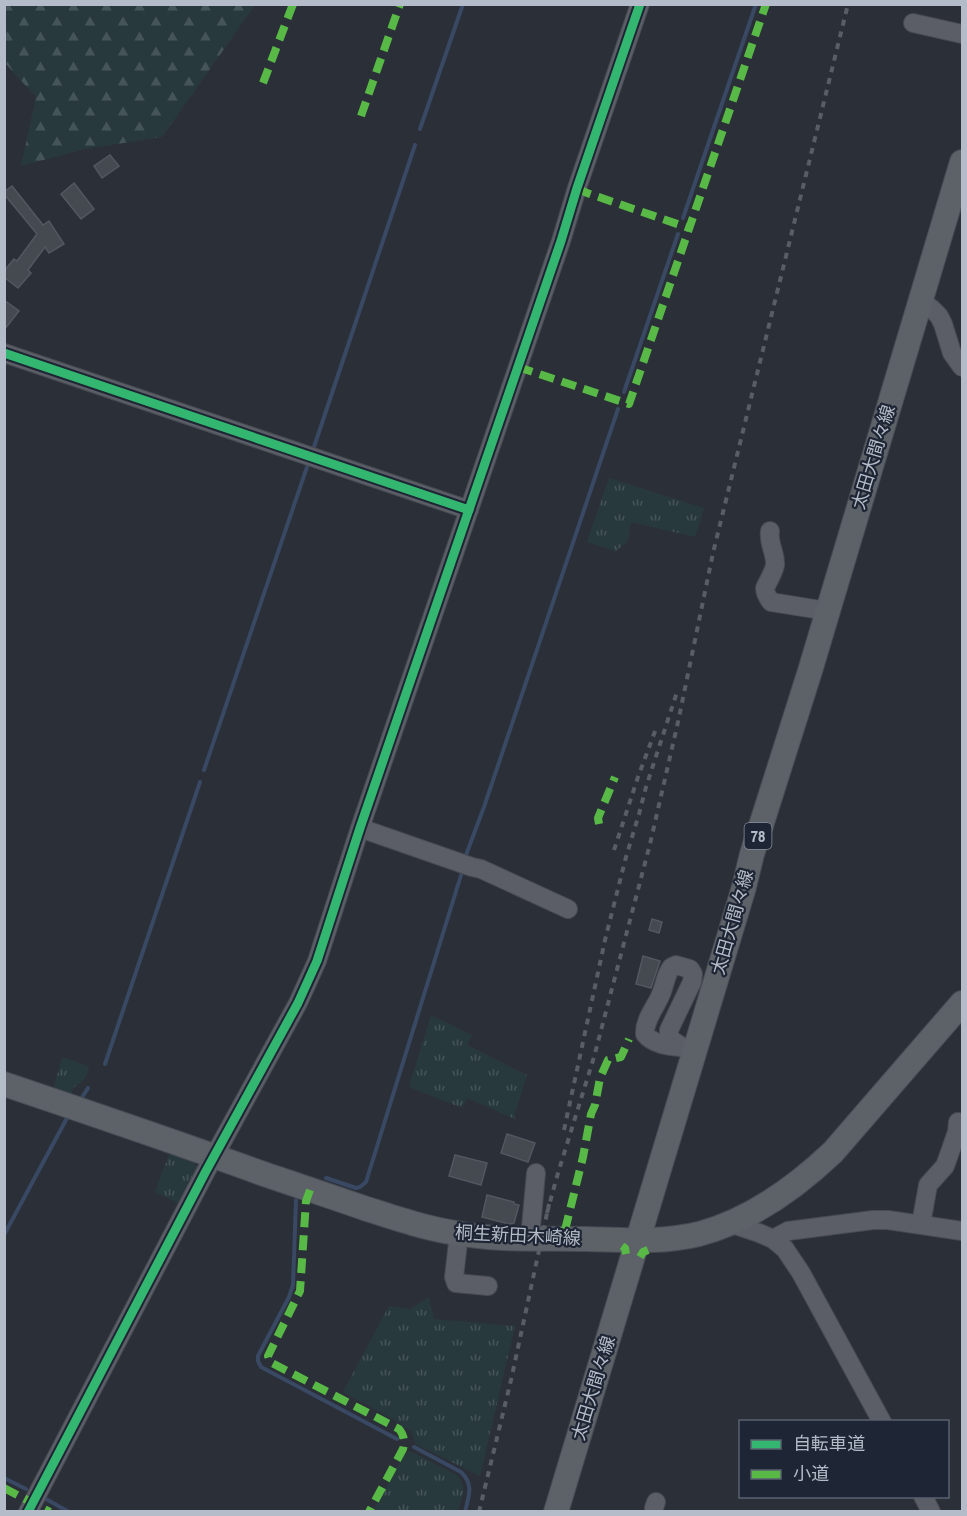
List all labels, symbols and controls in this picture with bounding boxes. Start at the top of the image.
street label: 太田大間々線 [845,402,901,512]
road number: 78 [744,823,771,849]
street label: 太田大間々線 [705,867,759,977]
street label: 桐生新田木崎線 [454,1219,582,1251]
street label: 太田大間々線 [565,1333,621,1443]
legend [739,1420,949,1498]
text: 自転車道 [793,1431,865,1456]
text: 小道 [793,1461,829,1486]

